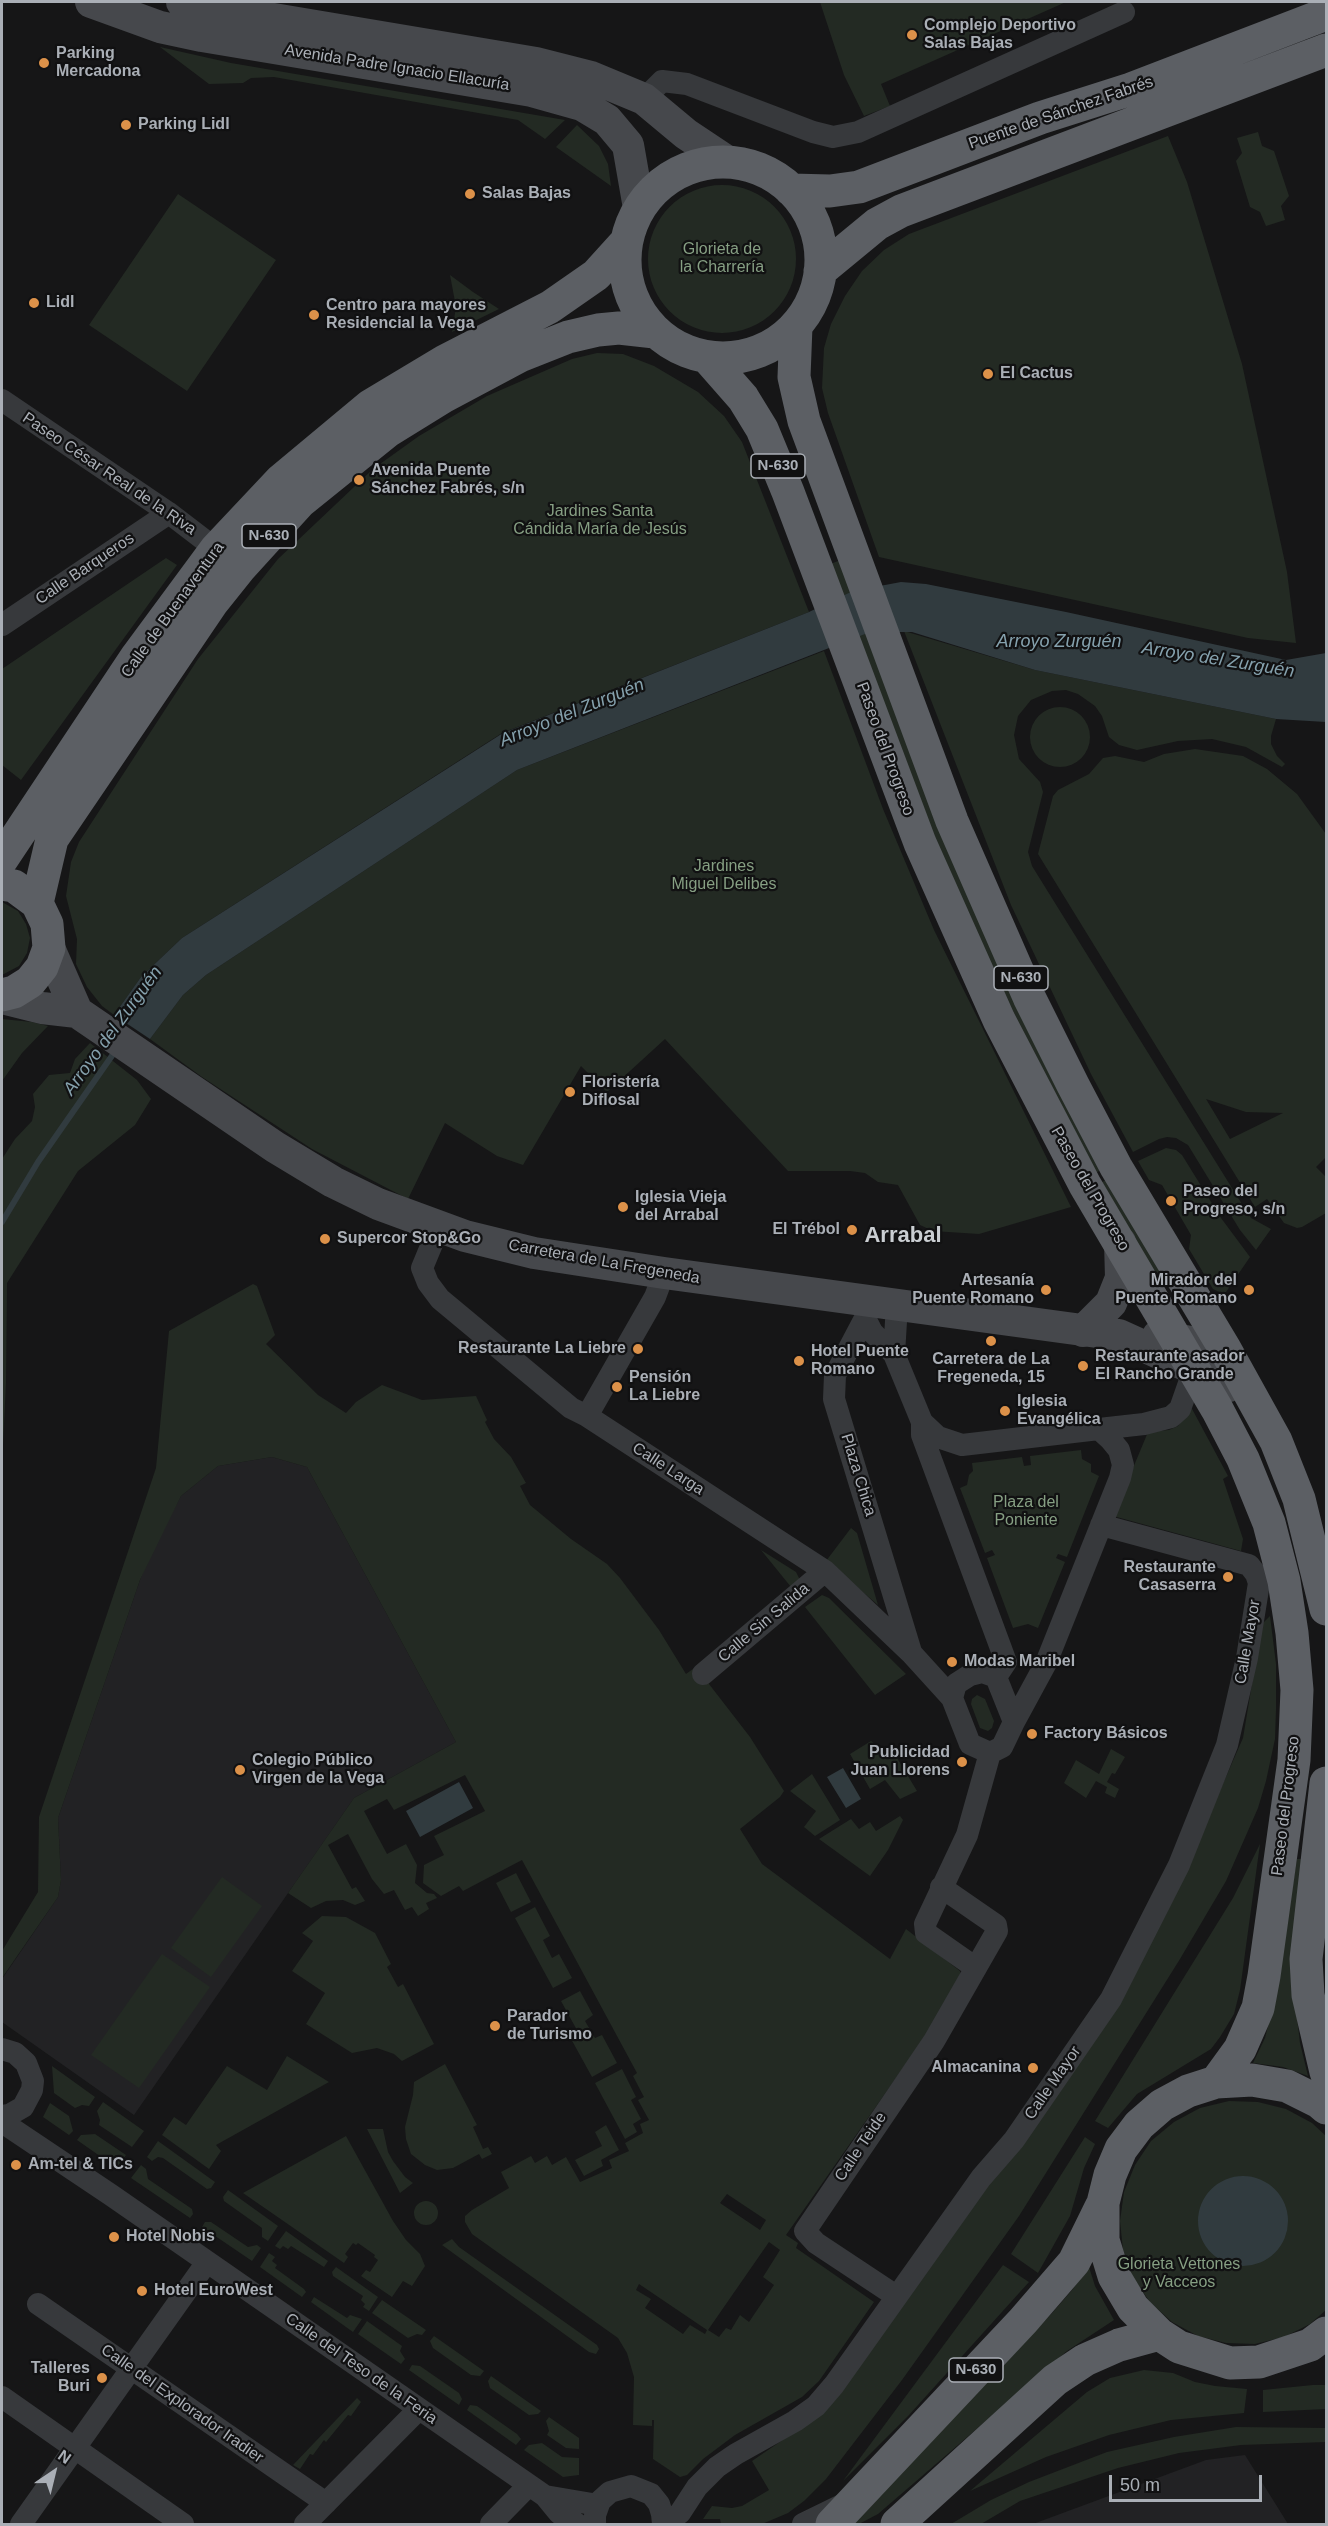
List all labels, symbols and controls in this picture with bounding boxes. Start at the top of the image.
place label: Complejo Deportivo Salas Bajas [924,16,1076,54]
marker: Complejo Deportivo Salas Bajas [905,28,919,42]
street label: Avenida Padre Ignacio Ellacuría [283,41,511,95]
place label: Parking Mercadona [56,44,140,82]
marker: Parking Mercadona [37,56,51,70]
street label: Puente de Sánchez Fabrés [966,72,1156,154]
place label: Parking Lidl [138,115,230,135]
marker: Parking Lidl [119,118,133,132]
place label: Salas Bajas [482,184,571,204]
marker: Salas Bajas [463,187,477,201]
park label: Glorieta de la Charrería [680,240,764,278]
place label: Lidl [46,293,74,313]
marker: Lidl [27,296,41,310]
place label: Centro para mayores Residencial la Vega [326,296,486,334]
marker: Centro para mayores Residencial la Vega [307,308,321,322]
place label: El Cactus [1000,364,1073,384]
marker: El Cactus [981,367,995,381]
street label: Paseo César Real de la Riva [18,409,200,539]
road number: N-630 [751,454,805,478]
place label: Avenida Puente Sánchez Fabrés, s/n [371,461,525,499]
marker: Avenida Puente Sánchez Fabrés, s/n [352,473,366,487]
park label: Jardines Santa Cándida María de Jesús [513,502,687,540]
road number: N-630 [242,524,296,548]
street label: Calle Barqueros [32,529,138,609]
street label: Calle de Buenaventura [117,539,229,681]
water label: Arroyo Zurguén [996,631,1122,653]
water label: Arroyo del Zurguén [1140,637,1296,683]
water label: Arroyo del Zurguén [497,674,647,752]
street label: Paseo del Progreso [852,680,918,818]
park label: Jardines Miguel Delibes [672,857,776,895]
water label: Arroyo del Zurguén [59,962,167,1100]
road number: N-630 [994,966,1048,990]
place label: Floristería Diflosal [582,1073,659,1111]
marker: Floristería Diflosal [563,1085,577,1099]
street label: Paseo del Progreso [1047,1123,1133,1255]
place label: Paseo del Progreso, s/n [1183,1182,1285,1220]
place label: Iglesia Vieja del Arrabal [635,1188,726,1226]
marker: Paseo del Progreso, s/n [1164,1194,1178,1208]
marker: Iglesia Vieja del Arrabal [616,1200,630,1214]
place label: El Trébol [772,1220,840,1240]
marker: El Trébol [845,1223,859,1237]
district label: Arrabal [864,1223,942,1249]
place label: Supercor Stop&Go [337,1229,481,1249]
marker: Supercor Stop&Go [318,1232,332,1246]
street label: Carretera de La Fregeneda [507,1236,701,1288]
place label: Artesanía Puente Romano [912,1271,1034,1309]
place label: Mirador del Puente Romano [1115,1271,1237,1309]
marker: Artesanía Puente Romano [1039,1283,1053,1297]
marker: Mirador del Puente Romano [1242,1283,1256,1297]
marker: Carretera de La Fregeneda, 15 [984,1334,998,1348]
place label: Restaurante La Liebre [458,1339,626,1359]
marker: Restaurante La Liebre [631,1342,645,1356]
place label: Hotel Puente Romano [811,1342,909,1380]
place label: Restaurante asador El Rancho Grande [1095,1347,1244,1385]
place label: Carretera de La Fregeneda, 15 [932,1350,1050,1388]
marker: Hotel Puente Romano [792,1354,806,1368]
marker: Restaurante asador El Rancho Grande [1076,1359,1090,1373]
place label: Pensión La Liebre [629,1368,700,1406]
marker: Pensión La Liebre [610,1380,624,1394]
place label: Iglesia Evangélica [1017,1392,1101,1430]
marker: Iglesia Evangélica [998,1404,1012,1418]
street label: Plaza Chica [836,1431,880,1519]
street label: Calle Larga [628,1439,708,1499]
park label: Plaza del Poniente [993,1493,1059,1531]
place label: Restaurante Casaserra [1124,1558,1216,1596]
marker: Restaurante Casaserra [1221,1570,1235,1584]
street label: Calle Sin Salida [715,1579,813,1667]
street label: Calle Mayor [1231,1598,1265,1686]
place label: Modas Maribel [964,1652,1075,1672]
marker: Modas Maribel [945,1655,959,1669]
place label: Factory Básicos [1044,1724,1168,1744]
marker: Factory Básicos [1025,1727,1039,1741]
street label: Paseo del Progreso [1268,1735,1304,1877]
place label: Publicidad Juan Llorens [850,1743,950,1781]
place label: Colegio Público Virgen de la Vega [252,1751,384,1789]
marker: Publicidad Juan Llorens [955,1755,969,1769]
marker: Colegio Público Virgen de la Vega [233,1763,247,1777]
place label: Parador de Turismo [507,2007,592,2045]
marker: Parador de Turismo [488,2019,502,2033]
street label: Calle Mayor [1021,2043,1085,2123]
place label: Almacanina [931,2058,1021,2078]
marker: Almacanina [1026,2061,1040,2075]
street label: Calle Teide [831,2109,891,2185]
place label: Am-tel & TICs [28,2155,133,2175]
marker: Am-tel & TICs [9,2158,23,2172]
place label: Hotel Nobis [126,2227,215,2247]
marker: Hotel Nobis [107,2230,121,2244]
park label: Glorieta Vettones y Vacceos [1118,2255,1240,2293]
place label: Hotel EuroWest [154,2281,273,2301]
marker: Hotel EuroWest [135,2284,149,2298]
street label: Calle del Teso de la Feria [282,2309,440,2429]
street label: Calle del Explorador Iradier [97,2341,267,2467]
road number: N-630 [949,2358,1003,2382]
place label: Talleres Buri [31,2359,90,2397]
marker: Talleres Buri [95,2371,109,2385]
north arrow [24,2442,84,2502]
text: N [55,2447,74,2467]
scale bar [1112,2463,1265,2501]
text: 50 m [1120,2475,1160,2495]

